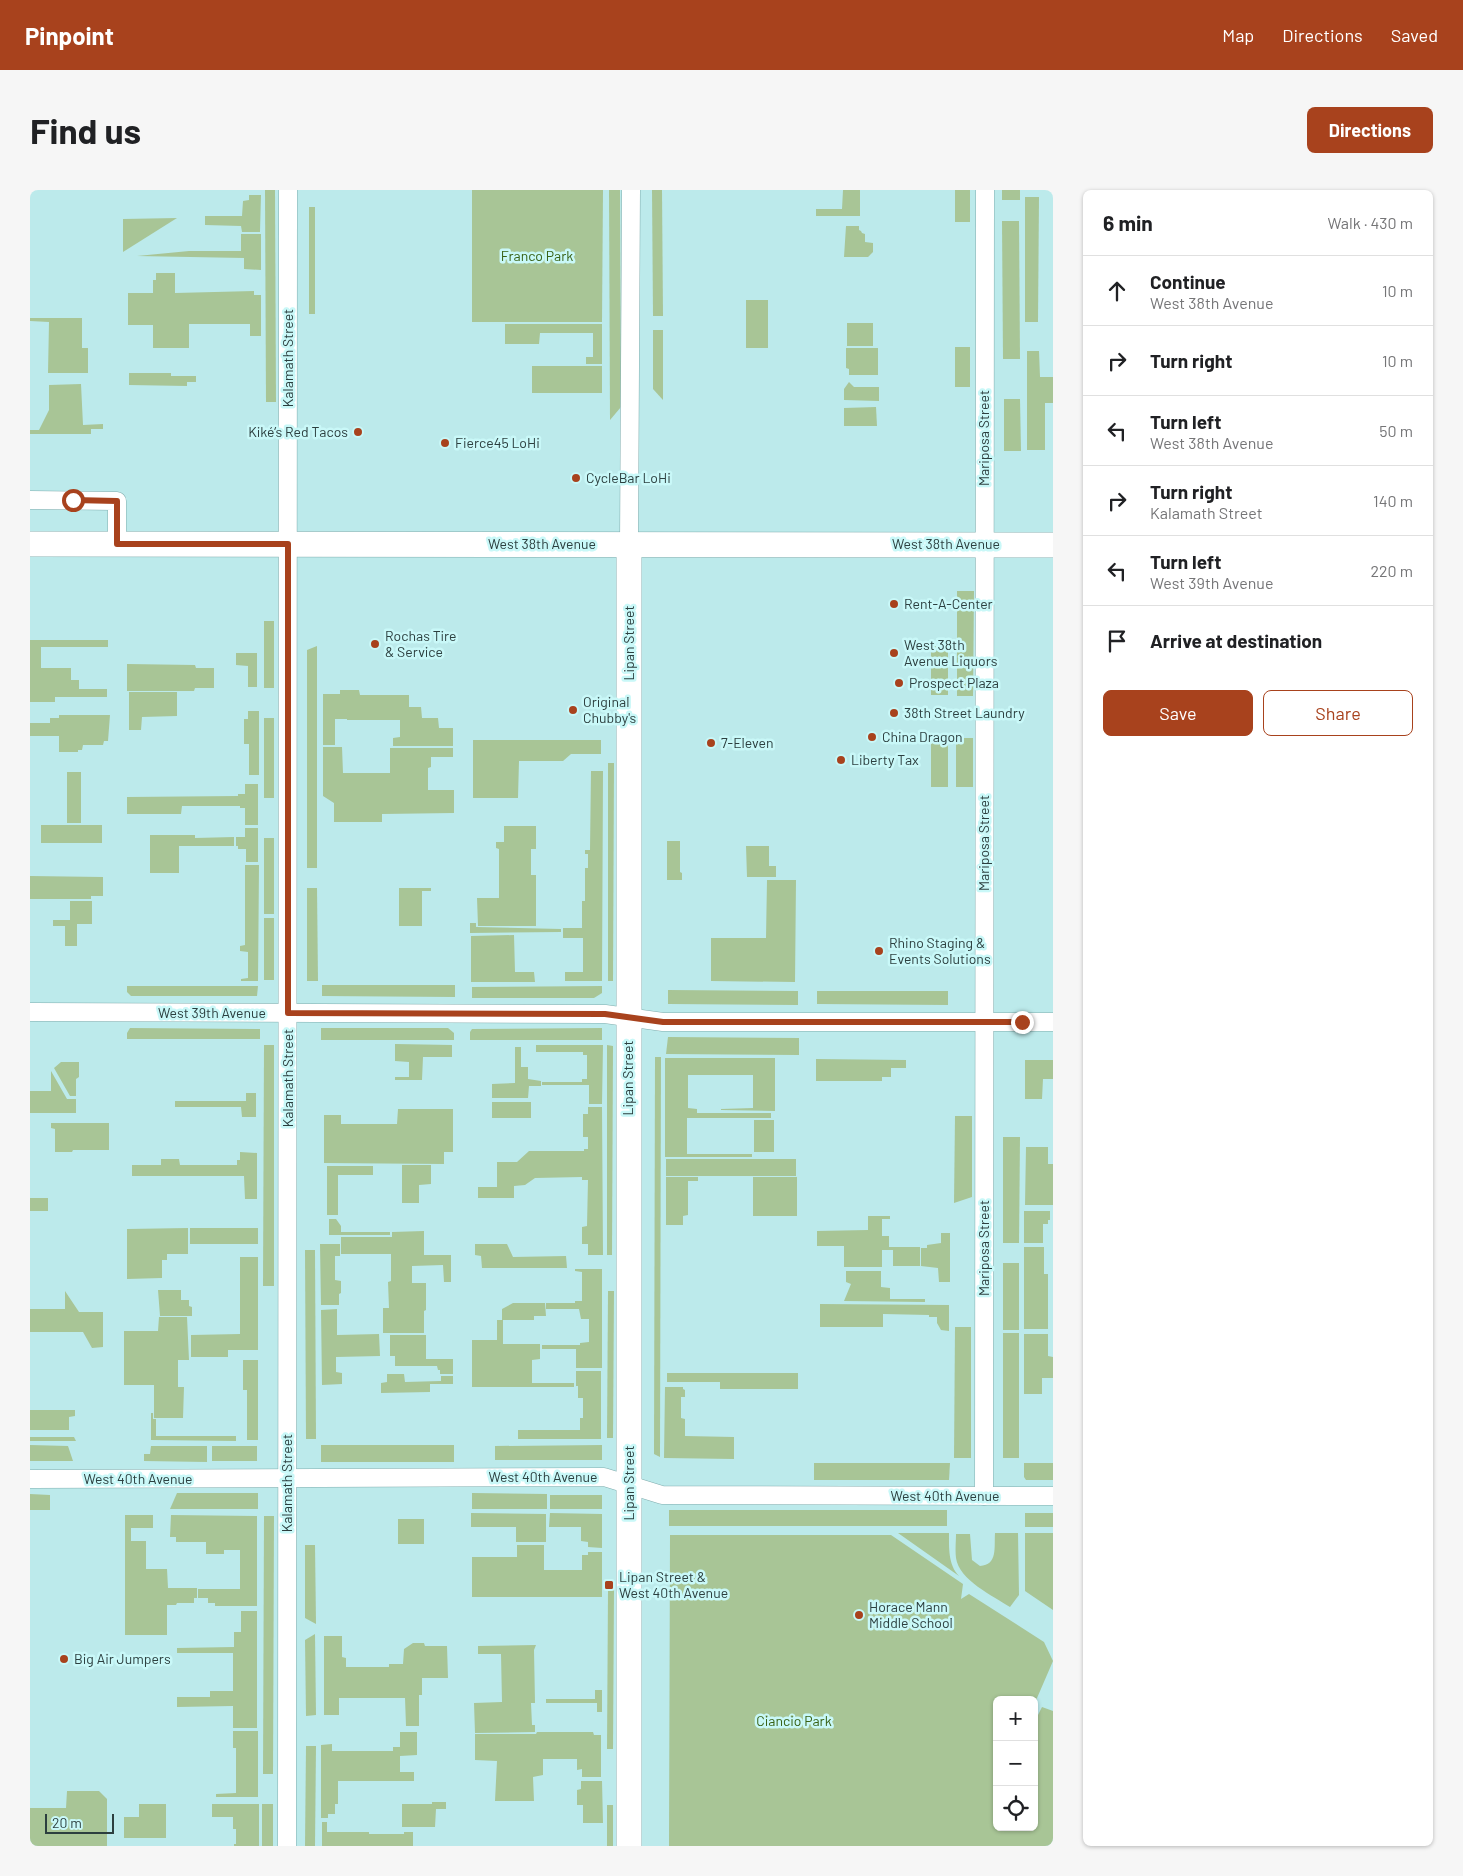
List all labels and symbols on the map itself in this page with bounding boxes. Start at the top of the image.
park label: Franco Park [501,247,573,264]
street label: Kalamath Street [279,309,296,407]
street label: Mariposa Street [975,390,992,486]
place label: Kiké’s Red Tacos [248,423,348,440]
marker: Kiké’s Red Tacos [352,426,364,438]
place label: Fierce45 LoHi [455,434,540,451]
marker: Fierce45 LoHi [439,437,451,449]
place label: CycleBar LoHi [586,469,671,486]
marker: CycleBar LoHi [570,472,582,484]
route start [62,489,85,512]
street label: West 38th Avenue [488,535,596,552]
street label: West 38th Avenue [892,535,1000,552]
place label: Rent-A-Center [904,595,993,612]
marker: Rent-A-Center [888,598,900,610]
street label: Lipan Street [620,606,637,680]
place label: Rochas Tire & Service [385,627,457,660]
place label: West 38th Avenue Liquors [904,636,998,669]
marker: Rochas Tire & Service [369,638,381,650]
marker: West 38th Avenue Liquors [888,647,900,659]
place label: Prospect Plaza [909,674,999,691]
marker: Prospect Plaza [893,677,905,689]
place label: Original Chubby's [583,693,637,726]
marker: Original Chubby's [567,704,579,716]
place label: 38th Street Laundry [904,704,1025,721]
marker: 38th Street Laundry [888,707,900,719]
place label: China Dragon [882,728,963,745]
marker: China Dragon [866,731,878,743]
place label: 7-Eleven [721,734,774,751]
marker: 7-Eleven [705,737,717,749]
place label: Liberty Tax [851,751,919,768]
marker: Liberty Tax [835,754,847,766]
street label: Mariposa Street [975,795,992,891]
place label: Rhino Staging & Events Solutions [889,934,991,967]
marker: Rhino Staging & Events Solutions [873,945,885,957]
street label: West 39th Avenue [158,1004,266,1021]
route end [1011,1011,1034,1034]
street label: Kalamath Street [279,1029,296,1127]
street label: Lipan Street [619,1041,636,1115]
street label: Mariposa Street [975,1200,992,1296]
street label: Kalamath Street [278,1434,295,1532]
street label: Lipan Street [620,1446,637,1520]
street label: West 40th Avenue [488,1468,598,1485]
street label: West 40th Avenue [83,1470,193,1487]
street label: West 40th Avenue [890,1487,1000,1504]
place label: Lipan Street & West 40th Avenue [619,1568,728,1601]
marker: Lipan Street & West 40th Avenue [603,1579,615,1591]
place label: Horace Mann Middle School [869,1598,953,1631]
marker: Horace Mann Middle School [853,1609,865,1621]
place label: Big Air Jumpers [74,1650,171,1667]
marker: Big Air Jumpers [58,1653,70,1665]
park label: Ciancio Park [756,1712,832,1729]
scale bar [45,1811,114,1834]

